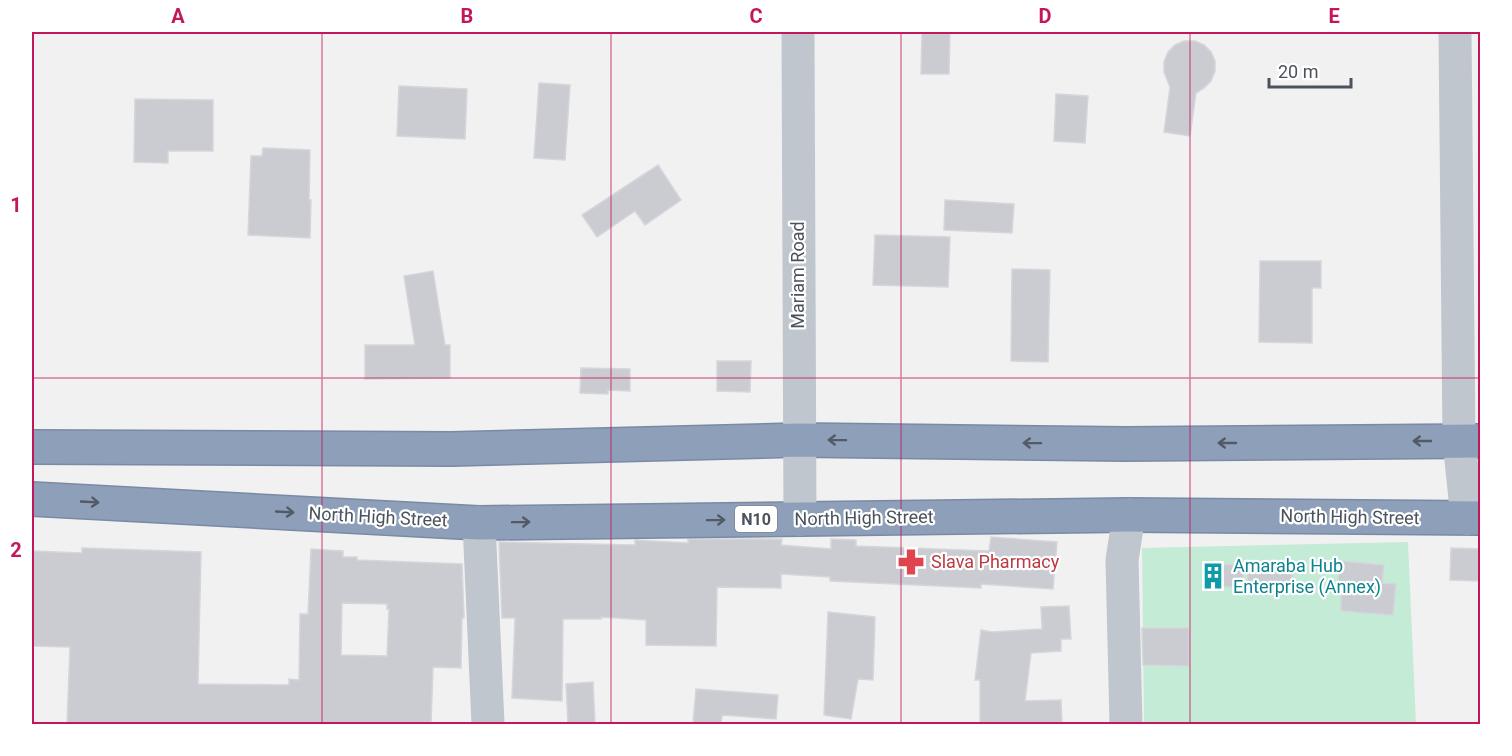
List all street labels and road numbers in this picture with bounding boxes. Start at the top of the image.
street label: Mariam Road [787,221,808,329]
street label: North High Street [308,502,448,531]
street label: North High Street [1280,505,1420,528]
road number: N10 [735,506,777,532]
street label: North High Street [794,506,934,529]

